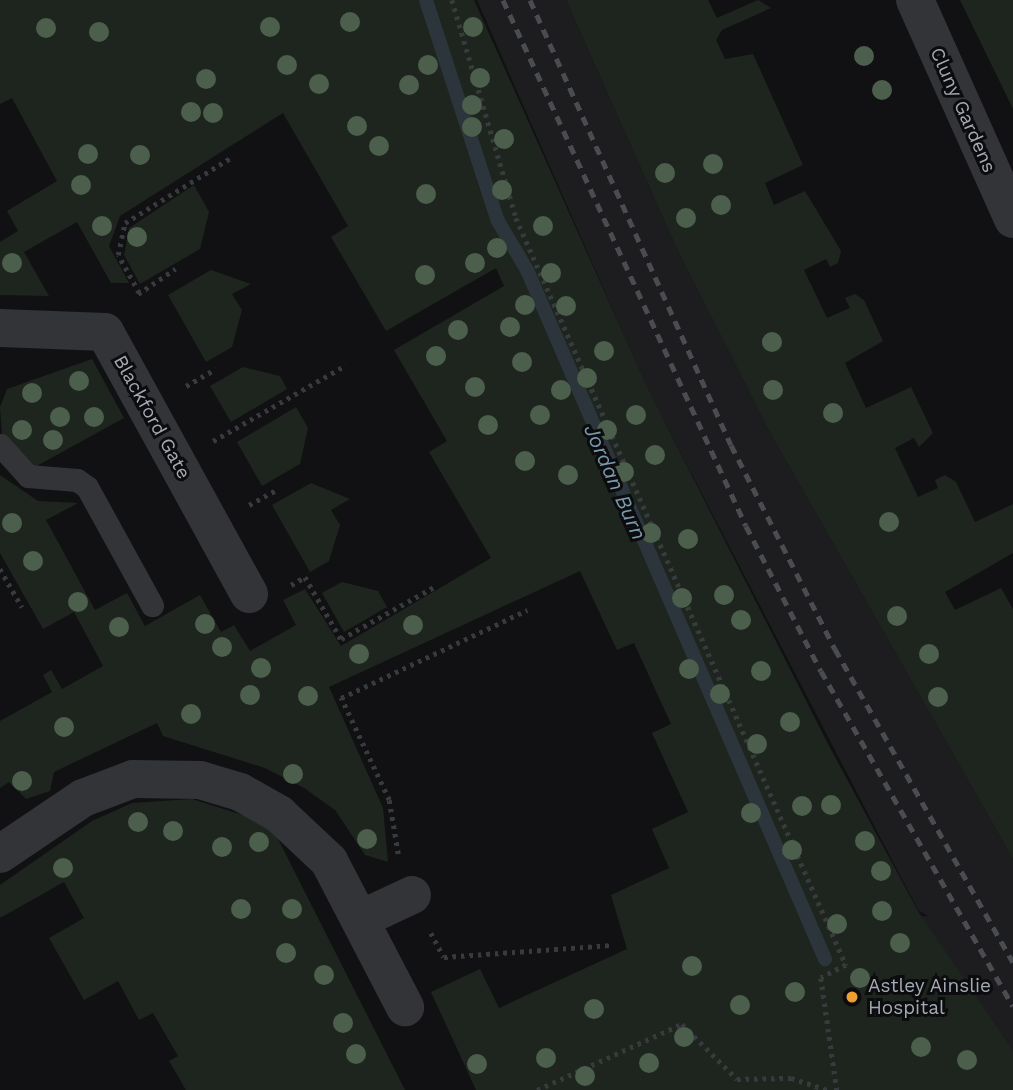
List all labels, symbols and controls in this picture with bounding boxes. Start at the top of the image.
street label: Cluny Gardens [925,44,1001,176]
street label: Blackford Gate [109,351,195,483]
water label: Jordan Burn [578,420,652,544]
place label: Astley Ainslie Hospital [868,975,992,1019]
marker: Astley Ainslie Hospital [842,987,862,1007]

